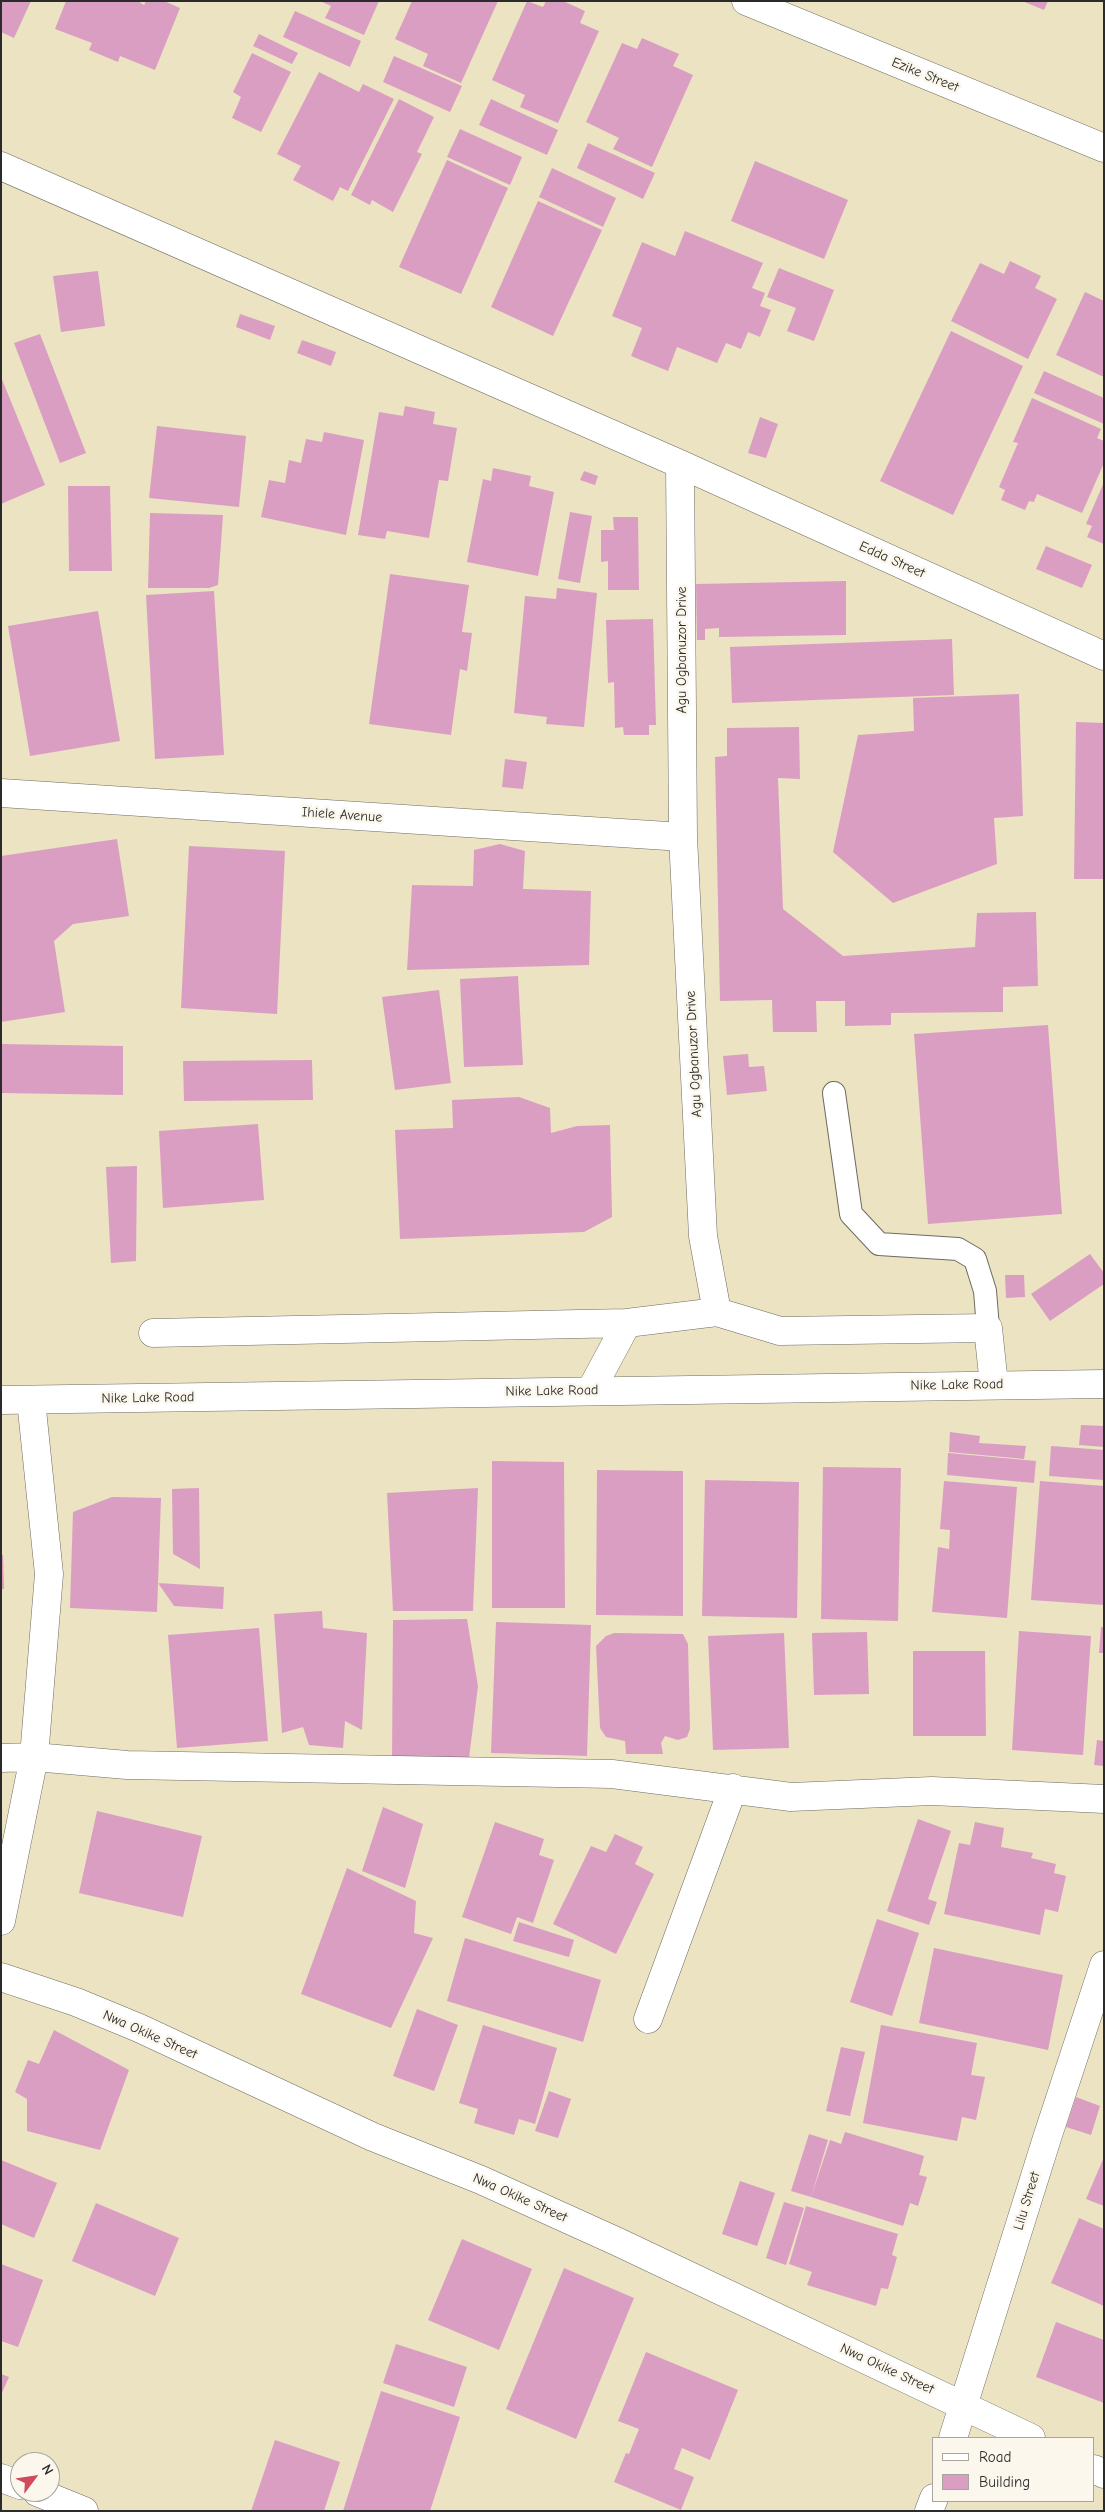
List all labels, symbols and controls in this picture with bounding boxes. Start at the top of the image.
street label: Ezike Street [889,54,961,96]
street label: Edda Street [857,538,927,582]
street label: Agu Ogbanuzor Drive [674,587,690,713]
street label: Ihiele Avenue [301,804,383,826]
street label: Agu Ogbanuzor Drive [682,990,706,1118]
street label: Nike Lake Road [910,1376,1004,1394]
street label: Nike Lake Road [505,1382,599,1400]
street label: Nike Lake Road [101,1389,195,1407]
street label: Nwa Okike Street [100,2007,200,2063]
street label: Nwa Okike Street [470,2170,570,2226]
street label: Lilu Street [1010,2170,1044,2232]
street label: Nwa Okike Street [837,2340,937,2398]
legend [932,2437,1095,2502]
text: Road [979,2448,1011,2466]
north arrow [10,2452,60,2502]
text: N [38,2461,57,2478]
text: Building [979,2473,1030,2491]

